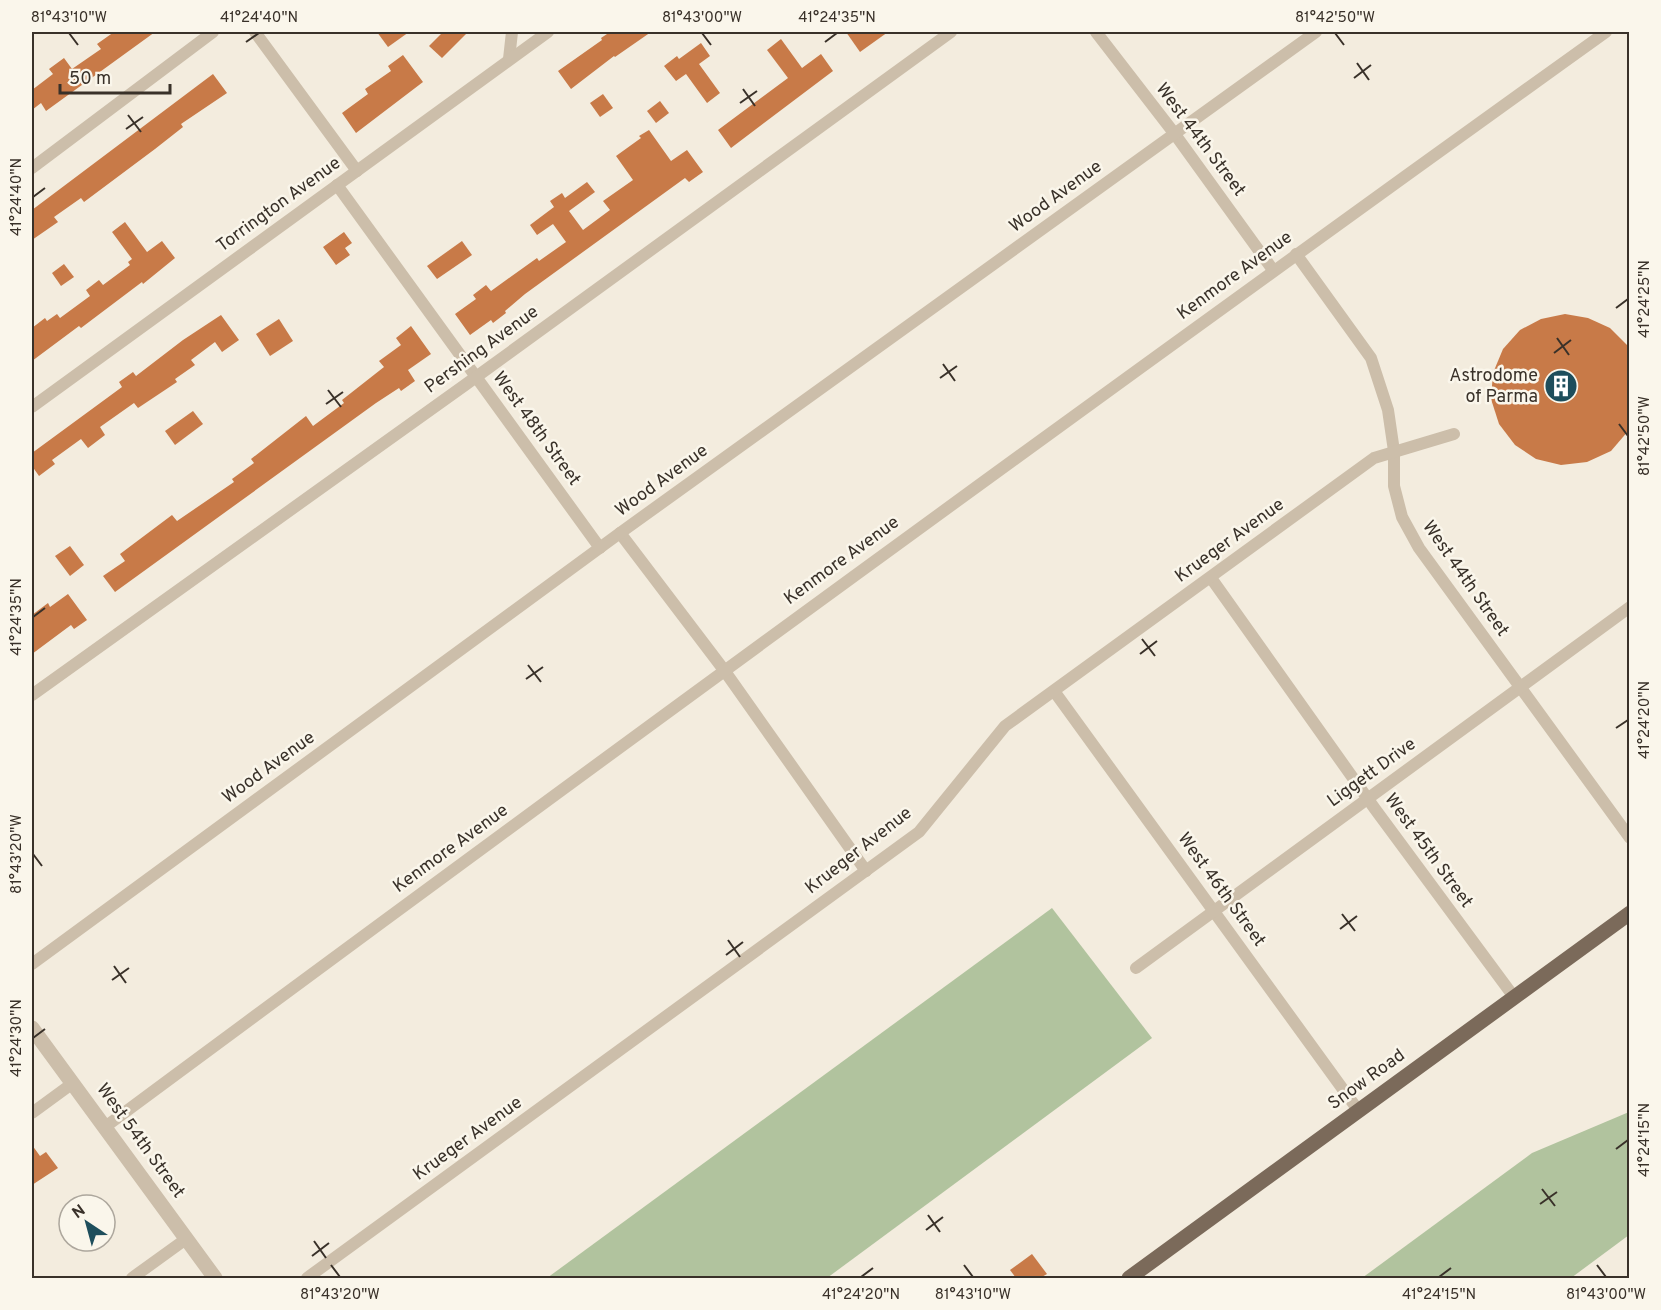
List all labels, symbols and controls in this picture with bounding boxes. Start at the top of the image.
text: 81°43'10"W [31,9,107,28]
text: 41°24'40"N [220,9,298,28]
text: 81°43'00"W [662,9,742,28]
text: 41°24'35"N [798,9,876,28]
text: 81°42'50"W [1295,9,1375,28]
scale bar [60,57,170,95]
text: 50 m [69,68,111,91]
street label: West 44th Street [1150,79,1250,201]
street label: Torrington Avenue [212,152,346,258]
street label: Wood Avenue [1005,156,1107,238]
text: 41°24'40"N [8,158,27,236]
street label: Kenmore Avenue [1173,226,1297,326]
text: 41°24'25"N [1636,260,1655,338]
street label: Pershing Avenue [420,301,544,399]
place label: Astrodome of Parma [1449,365,1538,409]
street label: West 48th Street [487,367,585,491]
building icon: Astrodome of Parma [1543,368,1579,404]
text: 81°42'50"W [1636,396,1655,476]
street label: Wood Avenue [611,440,713,522]
street label: Krueger Avenue [1171,494,1289,588]
street label: Kenmore Avenue [780,511,904,611]
street label: West 44th Street [1416,517,1514,641]
text: 41°24'35"N [8,578,27,656]
text: 41°24'20"N [1636,681,1655,759]
street label: Wood Avenue [218,727,320,809]
street label: Liggett Drive [1323,733,1421,813]
street label: West 45th Street [1379,789,1477,913]
street label: Kenmore Avenue [389,799,513,899]
street label: Krueger Avenue [801,802,917,900]
text: 81°43'20"W [8,814,27,894]
street label: West 46th Street [1172,828,1270,952]
text: 41°24'30"N [8,999,27,1077]
street label: Snow Road [1324,1044,1410,1116]
street label: West 54th Street [91,1079,189,1203]
street label: Krueger Avenue [409,1092,527,1186]
text: 41°24'15"N [1636,1103,1655,1177]
north arrow [57,1193,117,1253]
text: N [69,1201,90,1224]
text: 81°43'20"W [300,1286,380,1305]
text: 41°24'20"N [822,1286,900,1305]
text: 81°43'10"W [935,1286,1011,1305]
text: 41°24'15"N [1402,1286,1476,1305]
text: 81°43'00"W [1566,1286,1646,1305]

